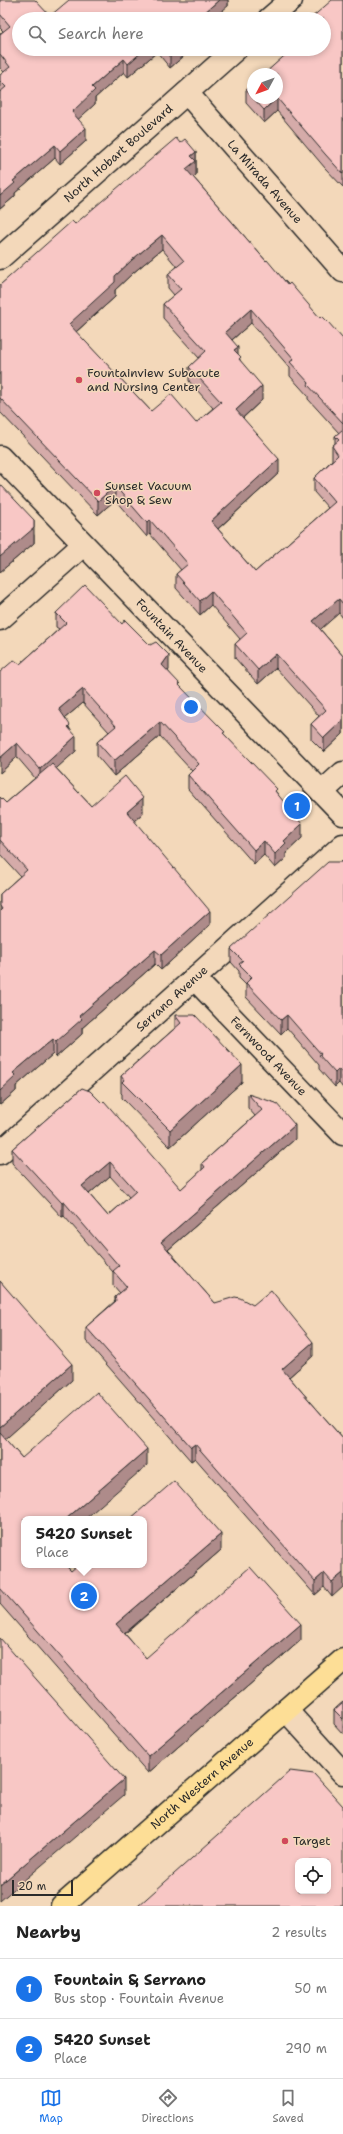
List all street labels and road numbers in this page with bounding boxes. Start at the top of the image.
street label: North Hobart Boulevard [60,100,177,206]
street label: La Mirada Avenue [224,136,306,227]
street label: Fountain Avenue [132,595,211,677]
street label: Serrano Avenue [132,962,212,1035]
street label: Fernwood Avenue [227,1013,310,1099]
street label: North Western Avenue [147,1734,257,1833]

